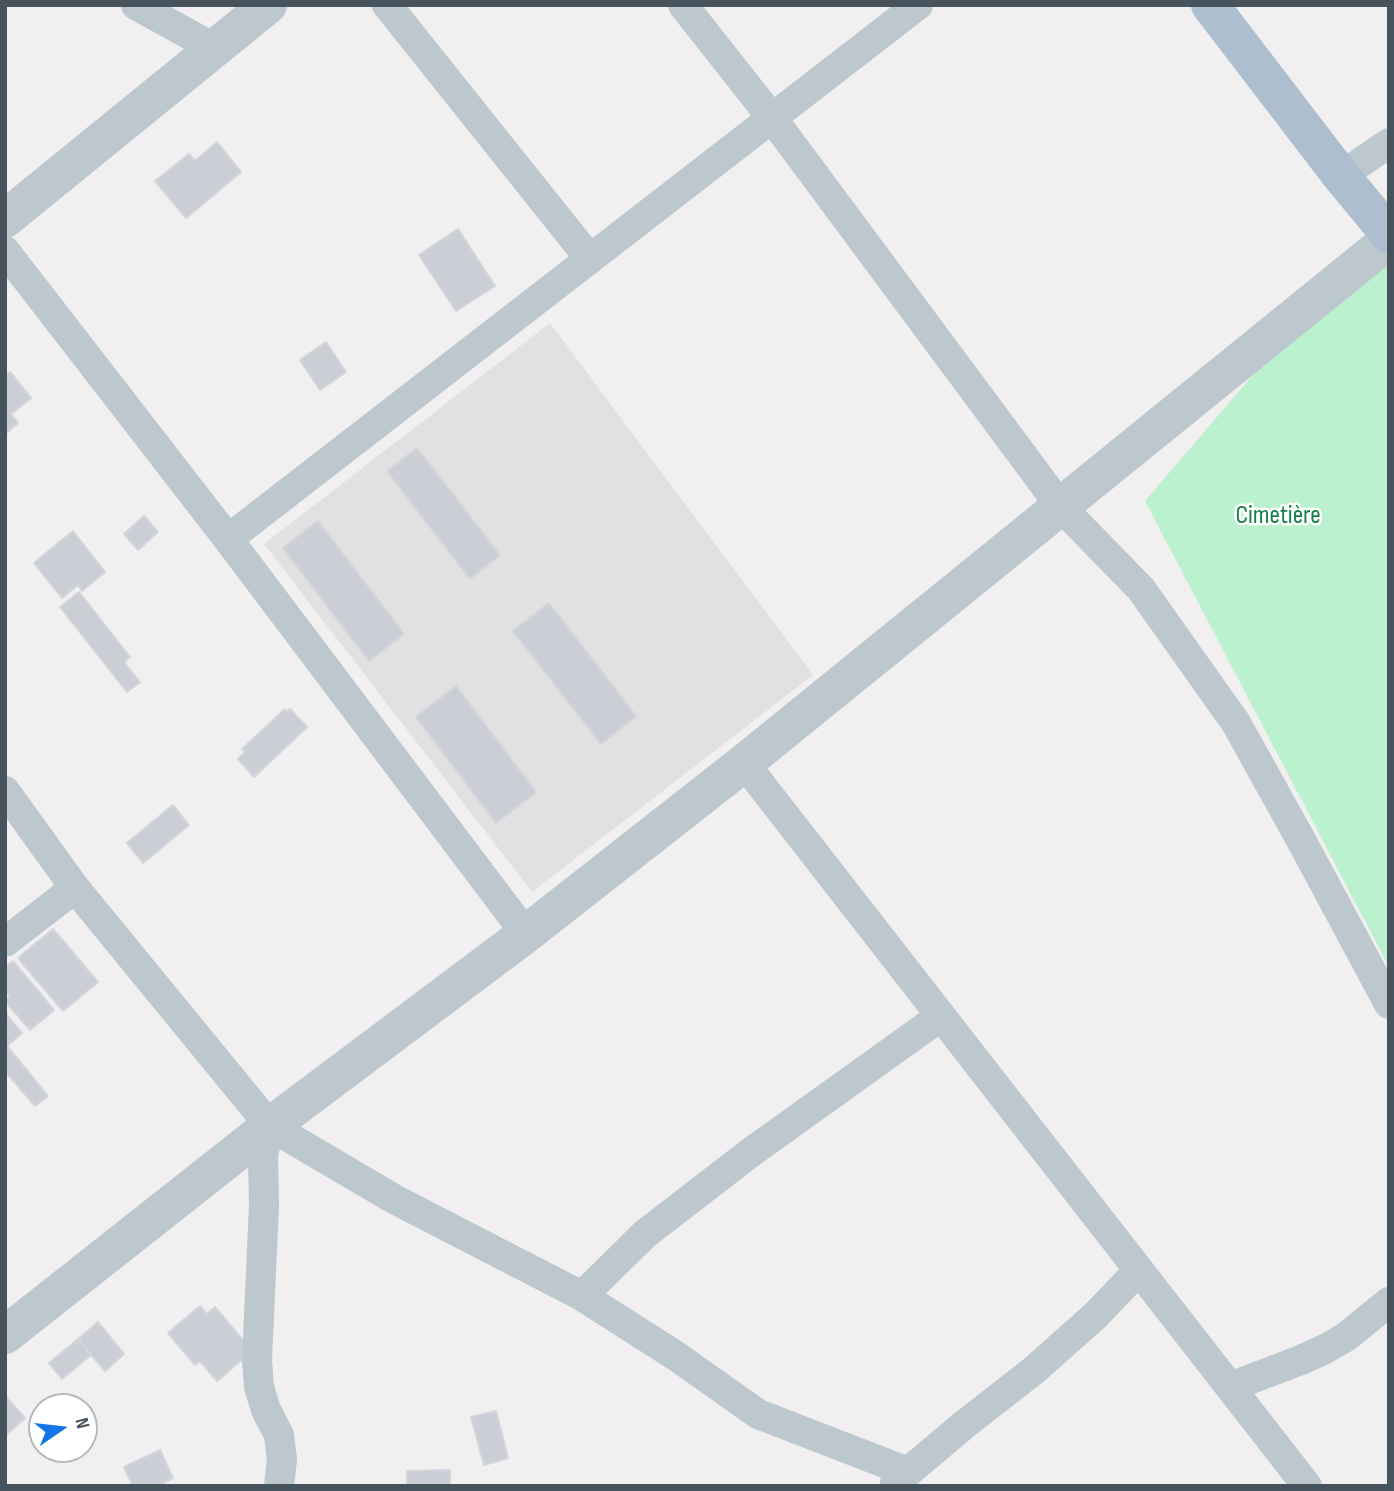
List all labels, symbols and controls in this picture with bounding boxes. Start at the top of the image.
park label: Cimetière [1235,500,1321,532]
north arrow [28,1393,98,1463]
text: N [70,1416,94,1431]

